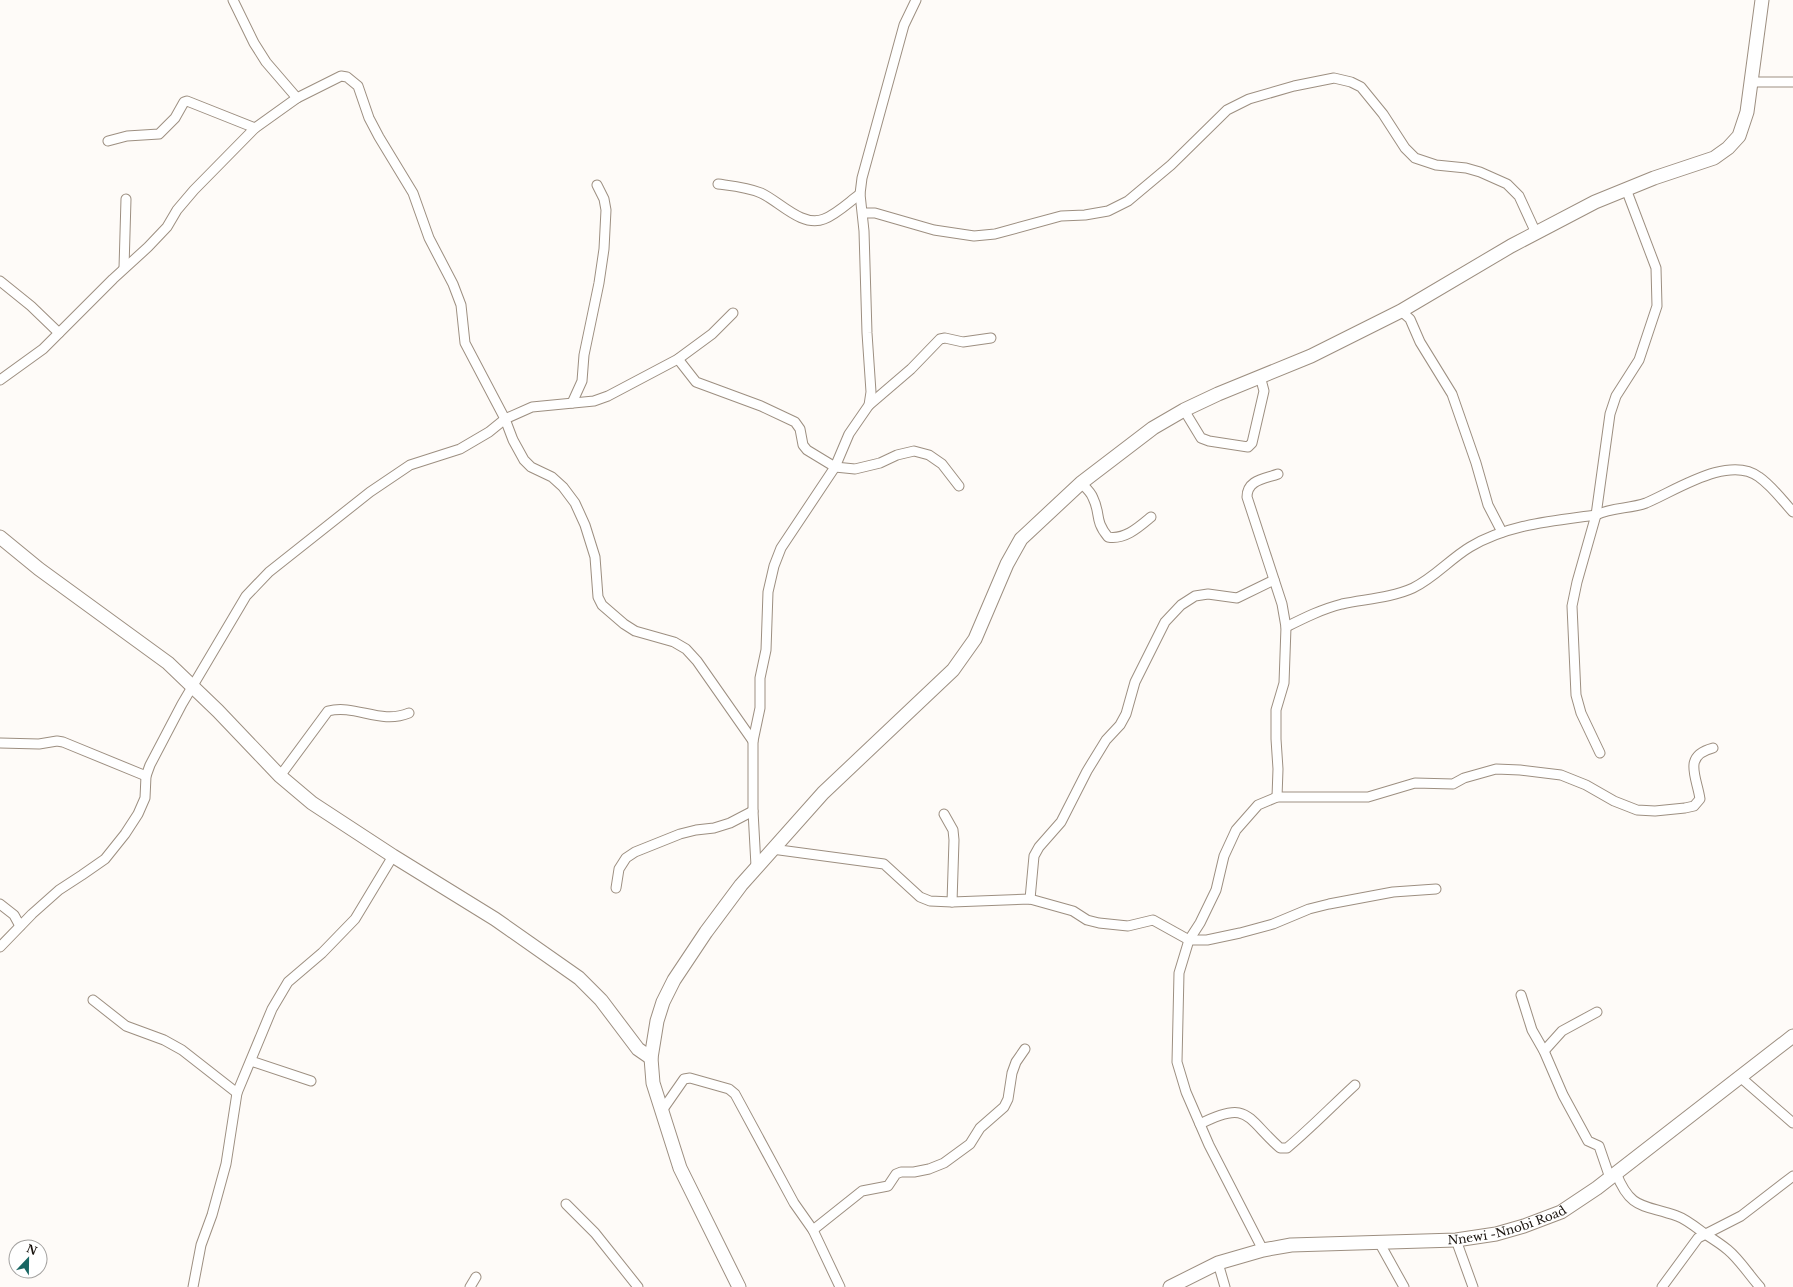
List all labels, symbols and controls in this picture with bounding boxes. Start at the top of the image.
street label: Nnewi -Nnobi Road [1447,1202,1569,1247]
north arrow [8,1239,48,1279]
text: N [24,1241,40,1258]

